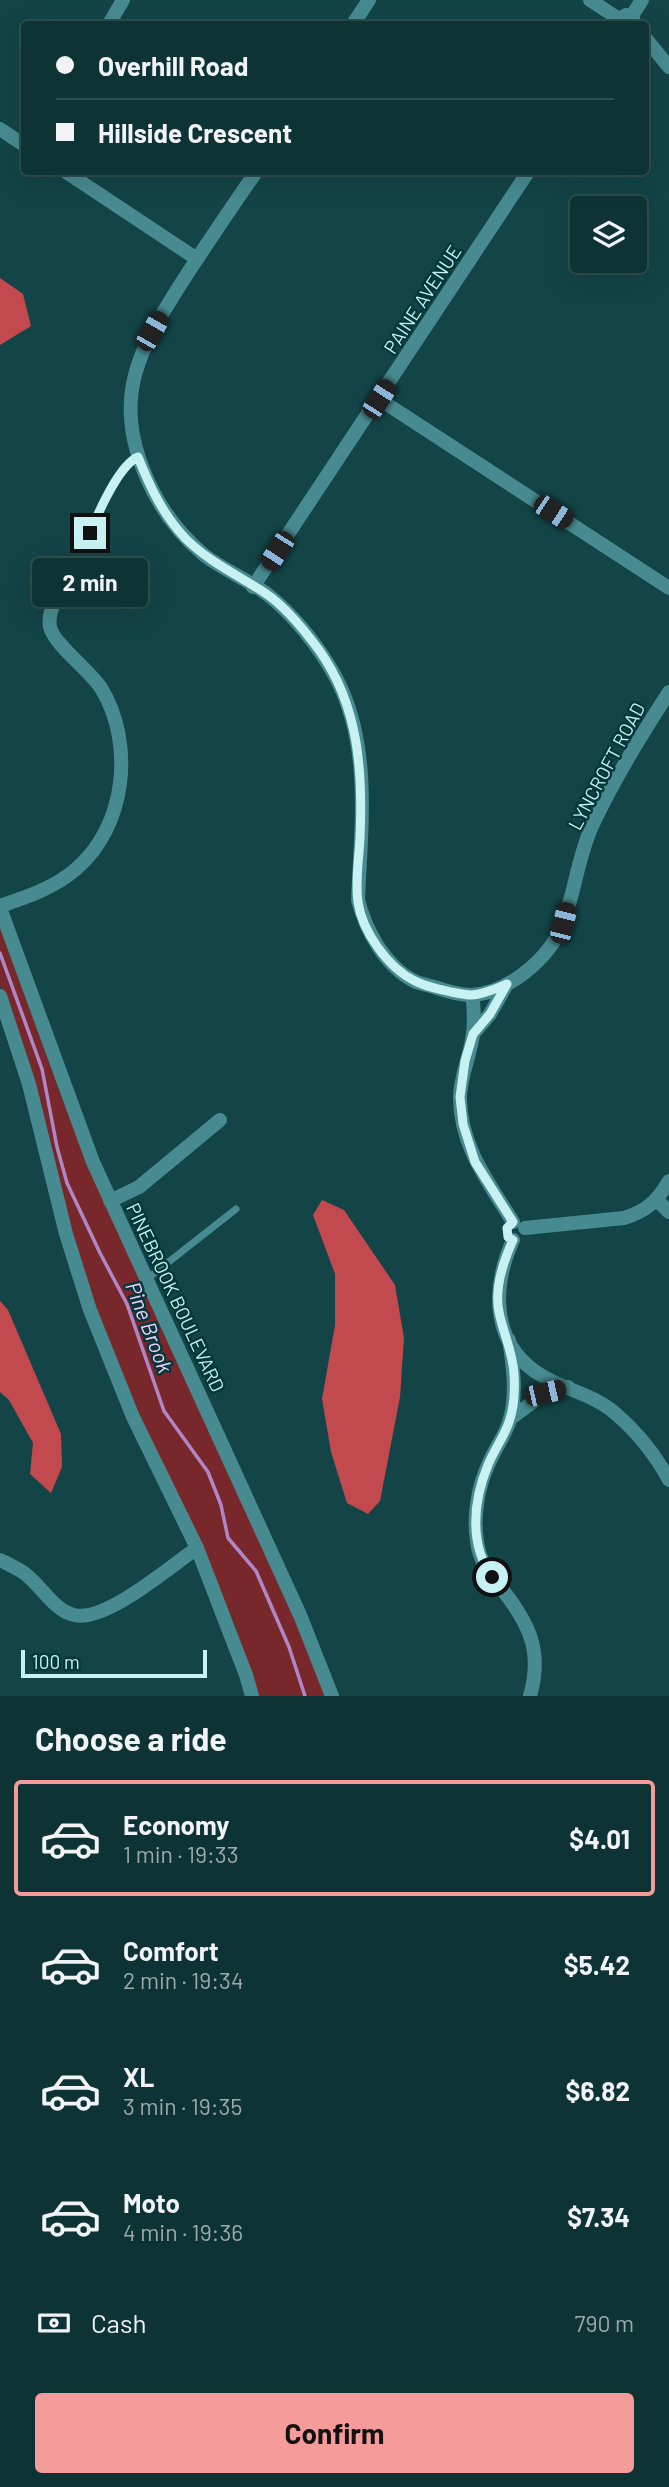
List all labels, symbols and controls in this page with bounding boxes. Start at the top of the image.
text: Overhill Road [98,50,248,81]
text: Hillside Crescent [98,117,292,148]
map controls [570,196,647,273]
button: layers [570,196,647,273]
street label: PAINE AVENUE [378,240,466,358]
car [133,308,172,354]
car [359,376,400,422]
car [530,492,577,532]
route end [74,517,106,549]
car [257,528,298,574]
callout: 2 min [32,558,148,606]
text: 2 min [62,568,118,596]
street label: LYNCROFT ROAD [563,698,649,834]
car [548,900,579,946]
street label: PINEBROOK BOULEVARD [122,1199,230,1395]
water label: Pine Brook [121,1278,179,1377]
car [523,1378,568,1408]
route start [476,1561,508,1593]
scale bar [21,1647,206,1679]
text: 100 m [32,1650,80,1673]
text: Choose a ride [35,1719,227,1757]
icon: car [39,1807,102,1870]
text: Economy [123,1809,229,1840]
text: $4.01 [569,1823,630,1854]
text: 1 min · 19:33 [123,1840,238,1868]
icon: car [39,1933,102,1996]
text: Comfort [123,1935,219,1966]
text: $5.42 [564,1949,630,1980]
text: 2 min · 19:34 [123,1966,244,1994]
icon: car [39,2059,102,2122]
text: XL [123,2061,154,2092]
text: $6.82 [566,2075,630,2106]
text: 3 min · 19:35 [123,2092,242,2120]
icon: car [39,2185,102,2248]
text: Moto [123,2187,180,2218]
text: $7.34 [567,2201,630,2232]
text: 4 min · 19:36 [123,2218,243,2246]
icon: cash [35,2304,73,2342]
text: Cash [91,2307,146,2338]
text: 790 m [575,2309,634,2337]
button: Confirm [35,2393,634,2473]

